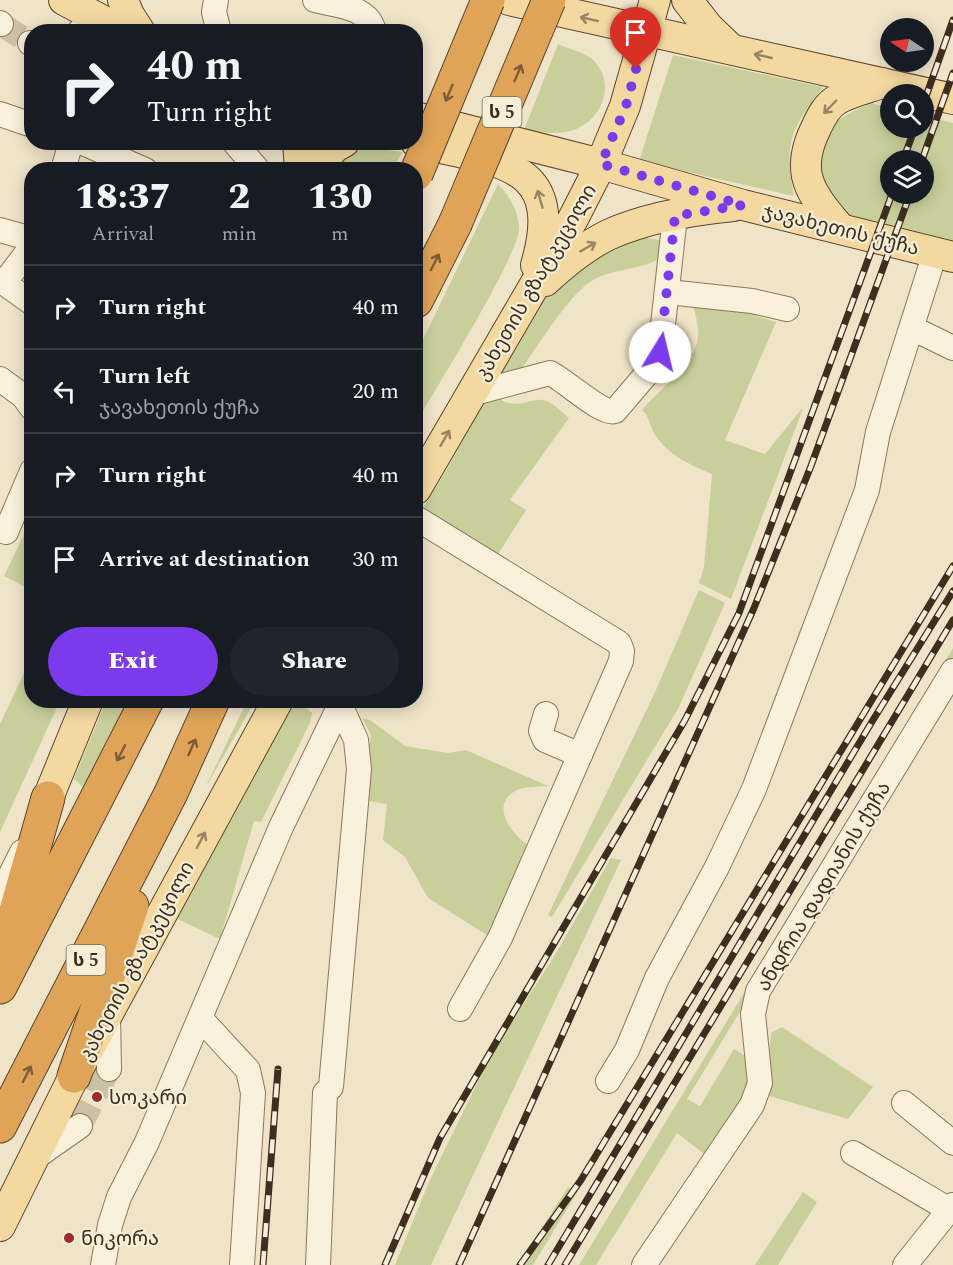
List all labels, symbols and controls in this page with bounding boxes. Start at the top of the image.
pin [610,7,661,69]
one-way arrow [580,13,600,24]
icon: arrive [619,16,652,49]
north arrow [880,18,934,72]
map controls [880,18,934,204]
text: 40 m [147,35,242,98]
icon: right [48,48,126,126]
one-way arrow [754,50,773,62]
one-way arrow [514,64,525,82]
one-way arrow [443,83,455,101]
button: search [880,84,934,138]
text: Turn right [147,92,272,134]
road number: ს 5 [482,97,522,127]
one-way arrow [822,99,837,114]
button: layers [880,150,934,204]
text: 18:37 [75,170,171,225]
text: 2 [229,170,250,225]
text: 130 [308,170,372,225]
street label: კახეთის გზატკეცილი [467,178,605,387]
one-way arrow [534,190,545,209]
street label: ჯავახეთის ქუჩა [759,196,922,264]
text: Arrival [92,219,154,249]
text: min [222,219,257,249]
text: m [331,219,349,249]
one-way arrow [580,240,597,252]
one-way arrow [430,254,442,272]
icon: right [48,291,81,324]
text: Turn right [99,291,206,324]
text: 40 m [353,291,399,324]
position arrow [628,320,692,384]
text: Turn left [99,360,191,393]
icon: left [48,375,81,408]
text: 20 m [353,375,399,408]
text: ჯავახეთის ქუჩა [99,393,260,423]
one-way arrow [440,430,451,448]
icon: right [48,459,81,492]
text: Turn right [99,459,206,492]
text: 40 m [353,459,399,492]
icon: arrive [48,543,81,576]
text: Arrive at destination [99,543,310,576]
text: 30 m [353,543,399,576]
button: Exit [48,627,218,696]
button: Share [230,627,399,696]
one-way arrow [187,738,199,756]
one-way arrow [114,743,126,761]
street label: ანდრია დადიანის ქუჩა [749,776,899,997]
one-way arrow [196,831,207,849]
street label: კახეთის გზატკეცილი [71,856,202,1067]
road number: ს 5 [66,945,106,975]
one-way arrow [21,1066,33,1083]
place label: სოკარი [109,1083,187,1113]
marker: სოკარი [90,1090,104,1104]
place label: ნიკორა [81,1224,159,1254]
marker: ნიკორა [62,1231,76,1245]

